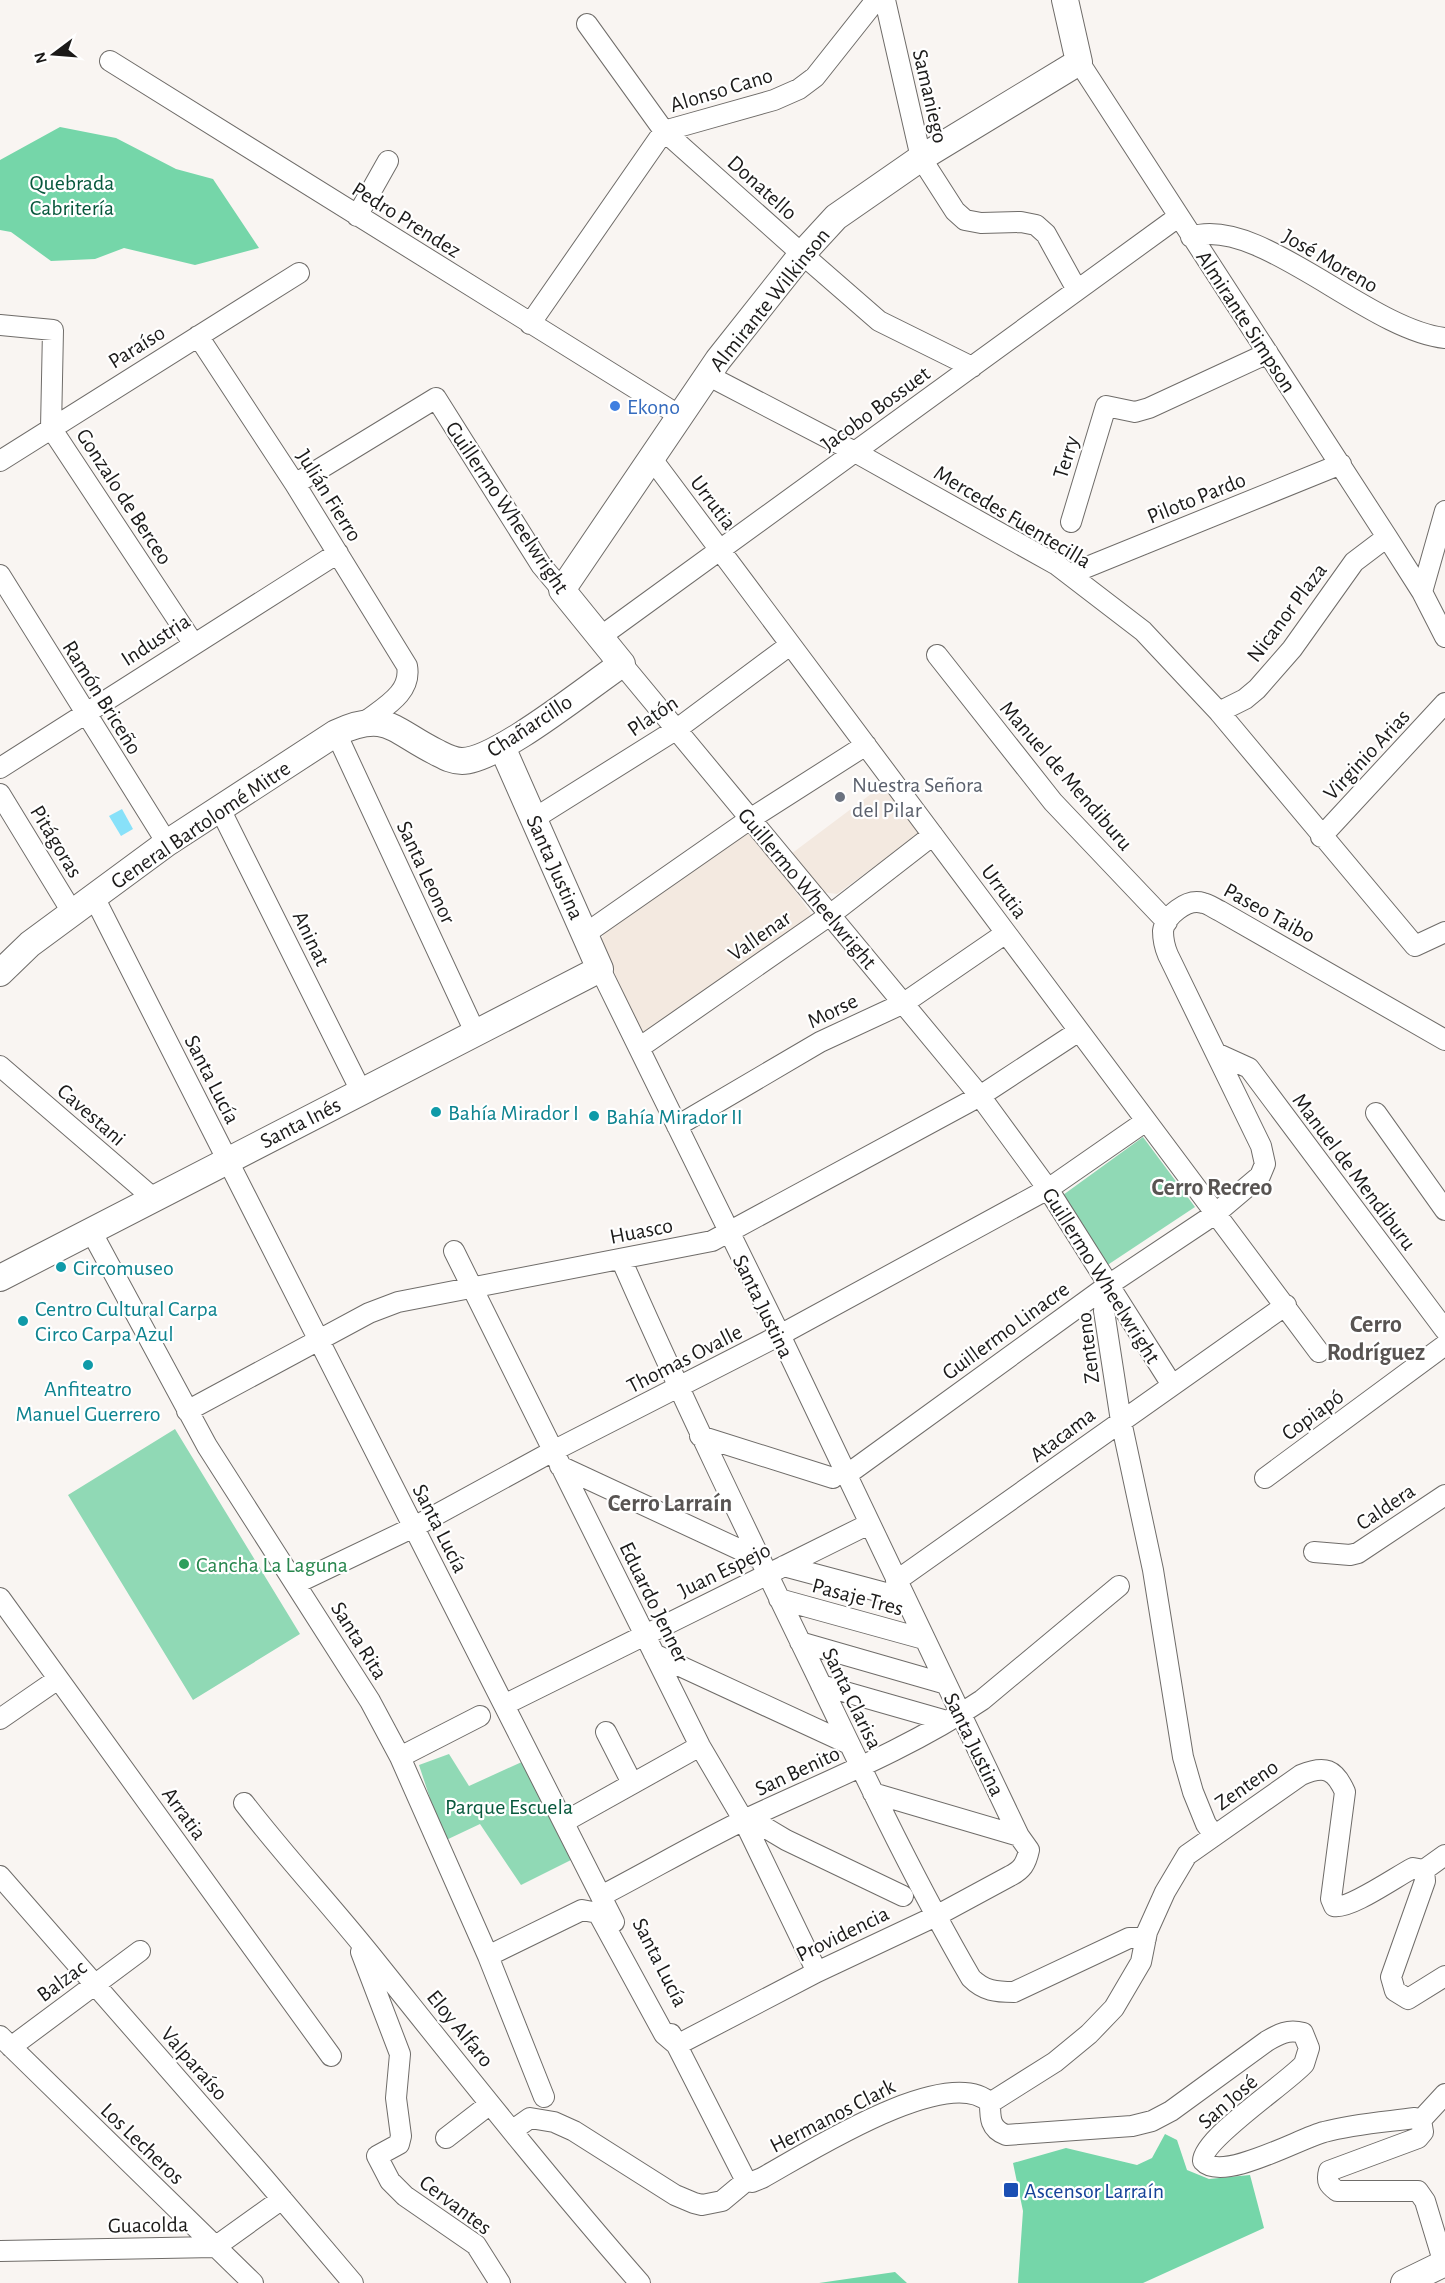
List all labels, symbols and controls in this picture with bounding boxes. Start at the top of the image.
north arrow [24,24,84,84]
street label: Samaniego [909,47,951,145]
text: N [31,50,50,65]
street label: Alonso Cano [667,64,775,116]
street label: Donatello [723,151,801,224]
park label: Quebrada Cabritería [29,172,115,219]
street label: Pedro Prendez [348,178,465,262]
street label: Almirante Wilkinson [706,224,834,375]
street label: José Moreno [1279,225,1382,297]
street label: Almirante Simpson [1192,247,1300,396]
street label: Paraíso [104,321,169,373]
street label: Jacobo Bossuet [817,362,934,455]
place label: Ekono [627,396,680,418]
marker: Ekono [608,399,622,413]
street label: Guillermo Wheelwright [441,417,573,598]
street label: Gonzalo de Berceo [72,425,176,568]
street label: Terry [1049,433,1083,481]
street label: Julián Fierro [292,446,366,545]
street label: Mercedes Fuentecilla [930,461,1095,572]
street label: Piloto Pardo [1144,468,1249,528]
street label: Urrutia [686,472,740,534]
street label: Nicanor Plaza [1243,559,1331,666]
street label: Industria [117,610,194,670]
street label: Ramón Briceño [58,637,146,758]
street label: Chañarcillo [483,690,576,761]
street label: Platón [623,691,682,741]
street label: Manuel de Mendiburu [996,697,1137,854]
street label: Virginio Arias [1319,705,1414,804]
street label: General Bartolomé Mitre [107,757,294,893]
place label: Nuestra Señora del Pilar [852,774,983,821]
marker: Nuestra Señora del Pilar [833,790,847,804]
street label: Pitágoras [26,801,86,882]
street label: Guillermo Wheelwright [734,804,881,973]
street label: Santa Justina [522,812,588,923]
street label: Santa Leonor [393,818,459,927]
street label: Urrutia [977,861,1031,923]
street label: Paseo Taibo [1220,879,1319,947]
street label: Vallenar [724,907,795,965]
street label: Aninat [289,908,334,969]
street label: Morse [804,989,861,1032]
street label: Santa Lucía [180,1032,244,1127]
street label: Cavestani [53,1079,130,1150]
street label: Manuel de Mendiburu [1288,1089,1420,1254]
street label: Santa Inés [257,1093,344,1153]
place label: Bahía Mirador I [448,1102,579,1124]
marker: Bahía Mirador I [429,1105,443,1119]
place label: Bahía Mirador II [606,1106,743,1128]
marker: Bahía Mirador II [587,1109,601,1123]
district label: Cerro Recreo [1152,1176,1273,1200]
street label: Guillermo Wheelwright [1038,1184,1164,1367]
street label: Huasco [608,1214,675,1248]
street label: Santa Justina [729,1251,798,1362]
place label: Circomuseo [73,1257,174,1279]
marker: Circomuseo [54,1260,68,1274]
street label: Guillermo Linacre [938,1278,1073,1384]
place label: Centro Cultural Carpa Circo Carpa Azul [35,1298,218,1345]
street label: Zenteno [1073,1311,1103,1385]
district label: Cerro Rodríguez [1327,1313,1425,1365]
marker: Centro Cultural Carpa Circo Carpa Azul [16,1314,30,1328]
street label: Thomas Ovalle [623,1320,746,1397]
marker: Anfiteatro Manuel Guerrero [81,1358,95,1372]
place label: Anfiteatro Manuel Guerrero [15,1378,161,1425]
street label: Copiapó [1278,1385,1348,1444]
street label: Atacama [1026,1403,1099,1466]
street label: Caldera [1352,1479,1419,1534]
street label: Santa Lucía [408,1481,472,1576]
district label: Cerro Larraín [608,1492,732,1516]
street label: Eduardo Jenner [615,1538,693,1666]
street label: Juan Espejo [675,1538,774,1602]
place label: Cancha La Laguna [196,1554,348,1576]
marker: Cancha La Laguna [177,1557,191,1571]
street label: Pasaje Tres [810,1574,906,1620]
street label: Santa Rita [327,1598,391,1683]
street label: Santa Clarisa [818,1644,886,1753]
street label: Santa Justina [940,1689,1009,1800]
street label: San Benito [752,1742,843,1800]
street label: Zenteno [1211,1755,1282,1814]
street label: Arratia [158,1783,210,1844]
park label: Parque Escuela [445,1796,573,1818]
street label: Providencia [793,1902,892,1966]
street label: Santa Lucía [628,1915,692,2010]
street label: Balzac [33,1955,91,2006]
street label: Eloy Alfaro [423,1986,498,2071]
street label: Valparaíso [157,2023,232,2105]
street label: San José [1194,2070,1261,2133]
street label: Hermanos Clark [766,2075,899,2157]
street label: Los Lecheros [96,2099,188,2189]
street label: Cervantes [415,2171,495,2239]
place label: Ascensor Larraín [1024,2180,1164,2202]
marker: Ascensor Larraín [1002,2181,1020,2199]
street label: Guacolda [108,2213,188,2237]

